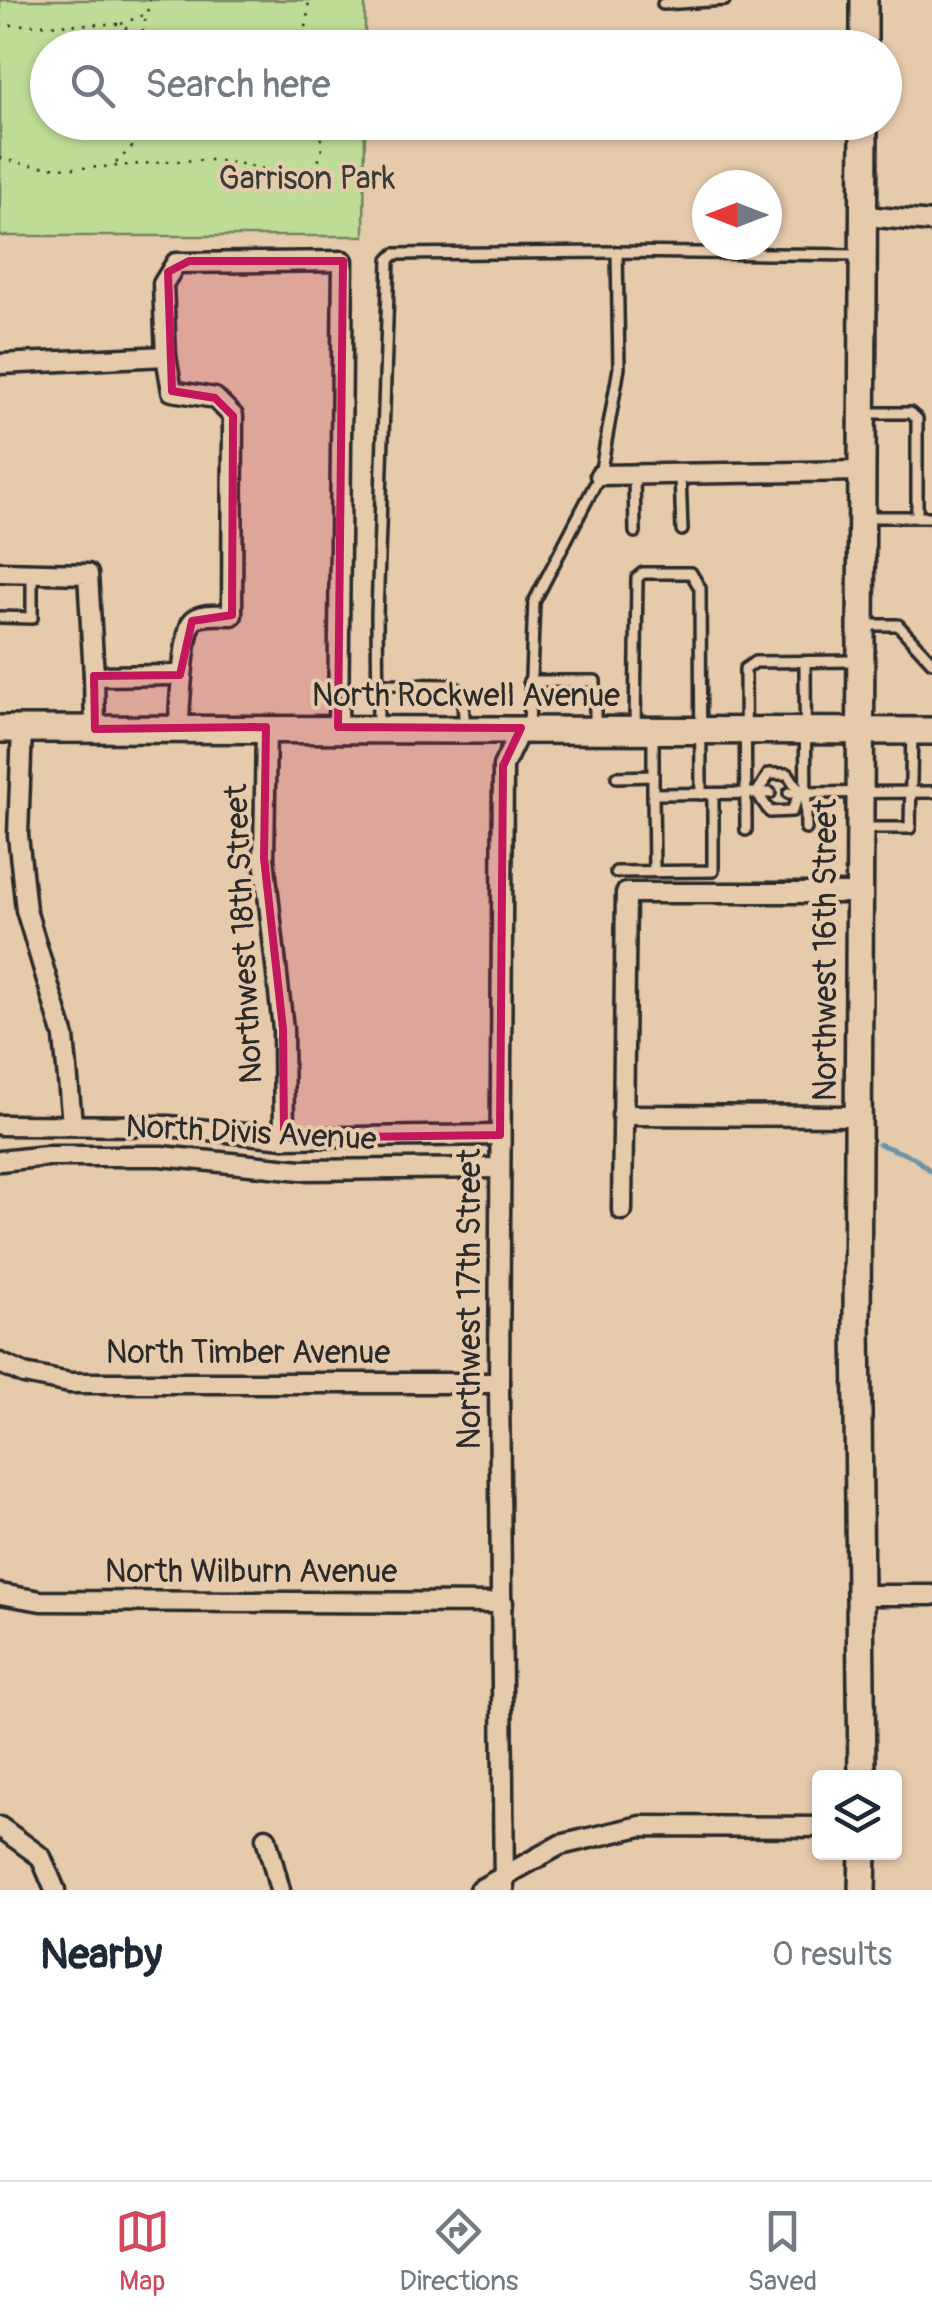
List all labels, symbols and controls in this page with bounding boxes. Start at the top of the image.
search box [30,30,902,140]
icon: search [65,58,120,113]
text: Search here [145,61,331,109]
park label: Garrison Park [219,159,395,199]
north arrow [692,170,782,260]
street label: North Rockwell Avenue [312,676,620,716]
street label: Northwest 18th Street [216,783,272,1085]
street label: Northwest 16th Street [806,799,846,1101]
street label: North Divis Avenue [124,1106,378,1160]
street label: Northwest 17th Street [450,1149,490,1449]
street label: North Timber Avenue [106,1333,390,1373]
street label: North Wilburn Avenue [105,1552,397,1592]
map controls [812,1770,902,1860]
button: layers [812,1770,902,1860]
text: Nearby [40,1929,162,1981]
text: 0 results [772,1935,892,1975]
tab: Map [115,2204,170,2299]
tab: Directions [399,2204,518,2299]
tab: Saved [748,2204,817,2299]

